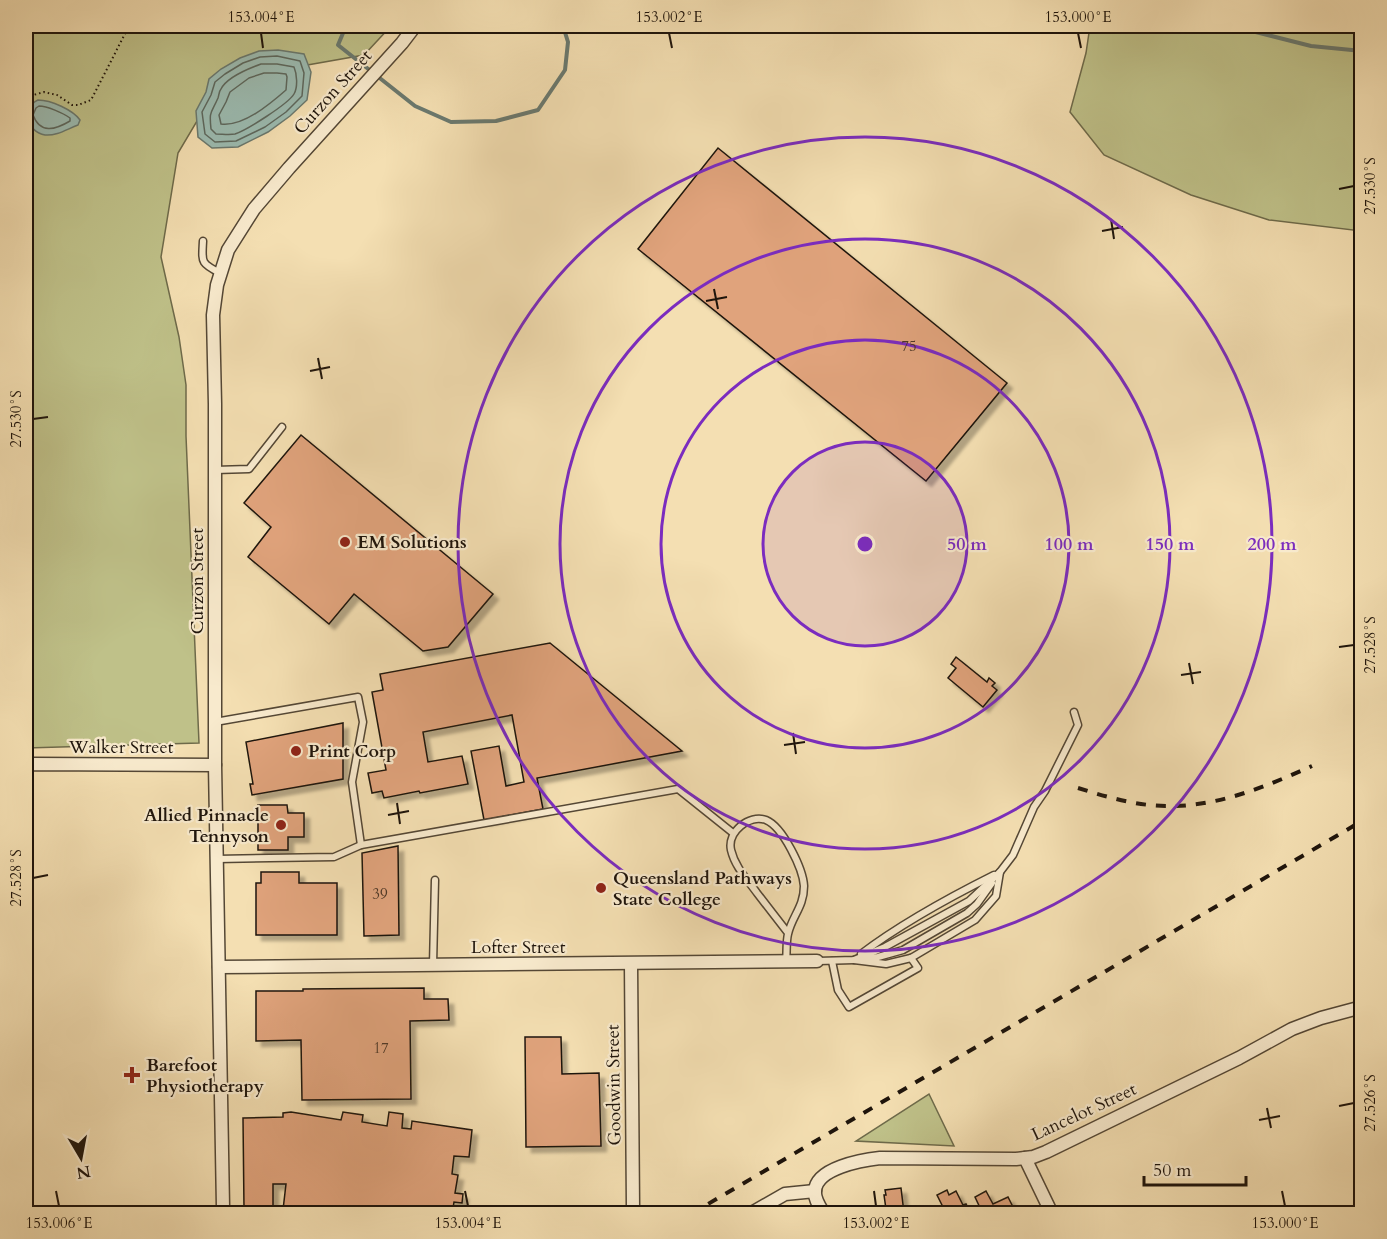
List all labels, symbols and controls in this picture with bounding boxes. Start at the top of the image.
text: 153.004°E [228,7,294,27]
text: 153.002°E [636,7,702,27]
text: 153.000°E [1045,7,1111,27]
street label: Curzon Street [288,44,378,140]
text: 27.530°S [1360,157,1380,215]
house number: 75 [901,336,917,356]
text: 27.530°S [6,390,26,448]
street label: Curzon Street [185,528,210,634]
place label: EM Solutions [357,530,467,555]
text: 50 m [947,532,987,557]
text: 100 m [1044,532,1094,557]
text: 150 m [1145,532,1195,557]
text: 200 m [1247,532,1297,557]
centre of rings [855,534,875,554]
marker: EM Solutions [338,535,352,549]
text: 27.528°S [1360,616,1380,674]
street label: Walker Street [68,735,174,760]
place label: Print Corp [308,739,396,764]
marker: Print Corp [289,744,303,758]
place label: Allied Pinnacle Tennyson [144,803,269,849]
marker: Allied Pinnacle Tennyson [274,818,288,832]
text: 27.528°S [6,849,26,907]
place label: Queensland Pathways State College [613,866,792,912]
marker: Queensland Pathways State College [594,881,608,895]
house number: 39 [372,884,388,904]
street label: Lofter Street [471,935,566,960]
street label: Goodwin Street [600,1024,628,1146]
house number: 17 [373,1038,389,1058]
place label: Barefoot Physiotherapy [146,1053,265,1099]
marker: Barefoot Physiotherapy [123,1066,141,1084]
text: 27.526°S [1360,1074,1380,1132]
street label: Lancelot Street [1027,1077,1141,1147]
north arrow [51,1128,111,1188]
scale bar [1144,1149,1246,1187]
text: 50 m [1153,1158,1192,1183]
text: N [75,1160,92,1184]
text: 153.006°E [26,1213,92,1233]
text: 153.004°E [435,1213,501,1233]
text: 153.002°E [843,1213,909,1233]
text: 153.000°E [1252,1213,1318,1233]

